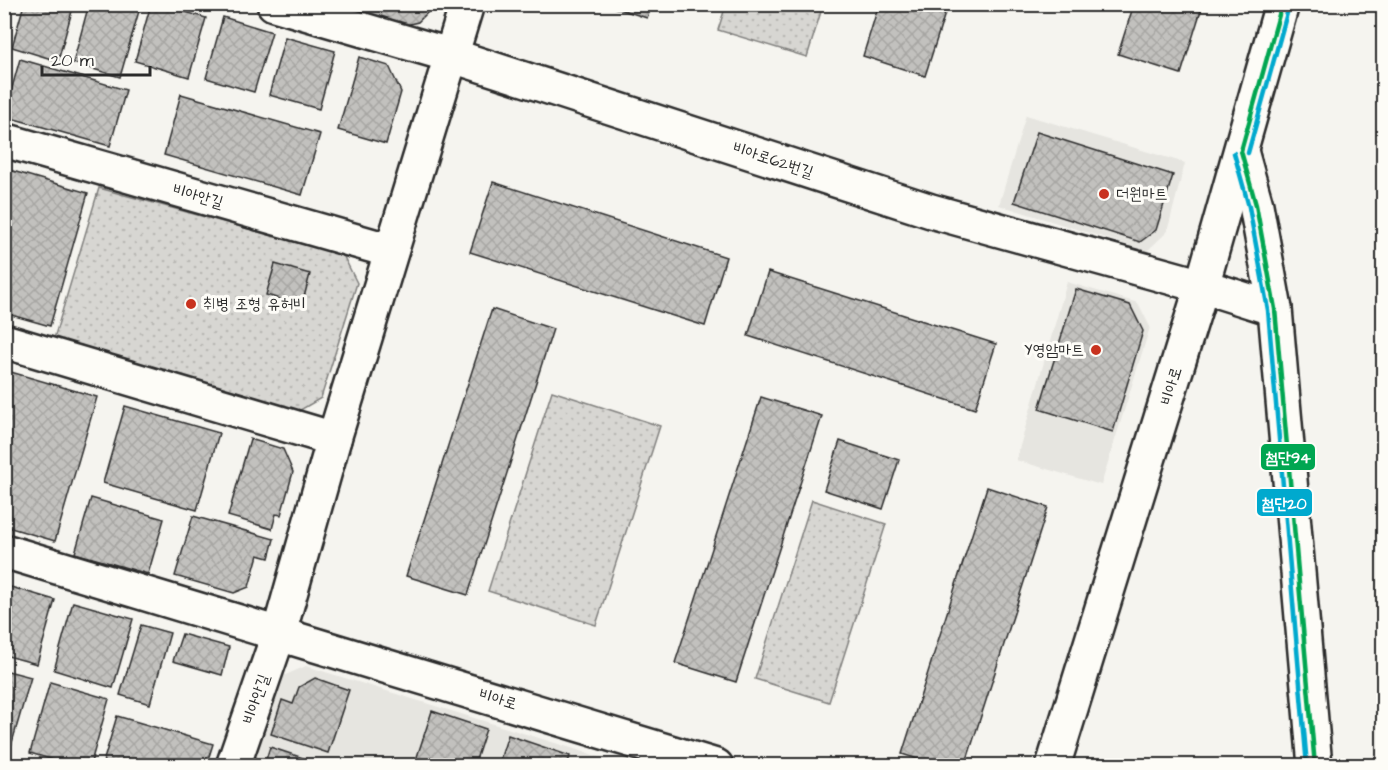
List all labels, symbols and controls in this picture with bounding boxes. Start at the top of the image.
scale bar [42,39,150,77]
text: 20 m [51,48,94,73]
street label: 비아로62번길 [730,137,816,183]
street label: 비아안길 [170,178,226,214]
place label: 더원마트 [1116,183,1168,205]
marker: 더원마트 [1097,187,1111,201]
place label: 취병 조형 유허비 [203,293,306,315]
marker: 취병 조형 유허비 [184,297,198,311]
place label: Y영암마트 [1024,339,1084,361]
marker: Y영암마트 [1089,343,1103,357]
street label: 비아로 [1155,364,1187,408]
line badge: 첨단94 [1260,443,1316,471]
text: 첨단94 [1265,447,1311,469]
line badge: 첨단20 [1256,488,1313,517]
text: 첨단20 [1262,493,1307,515]
street label: 비아안길 [237,671,275,727]
street label: 비아로 [476,683,520,715]

